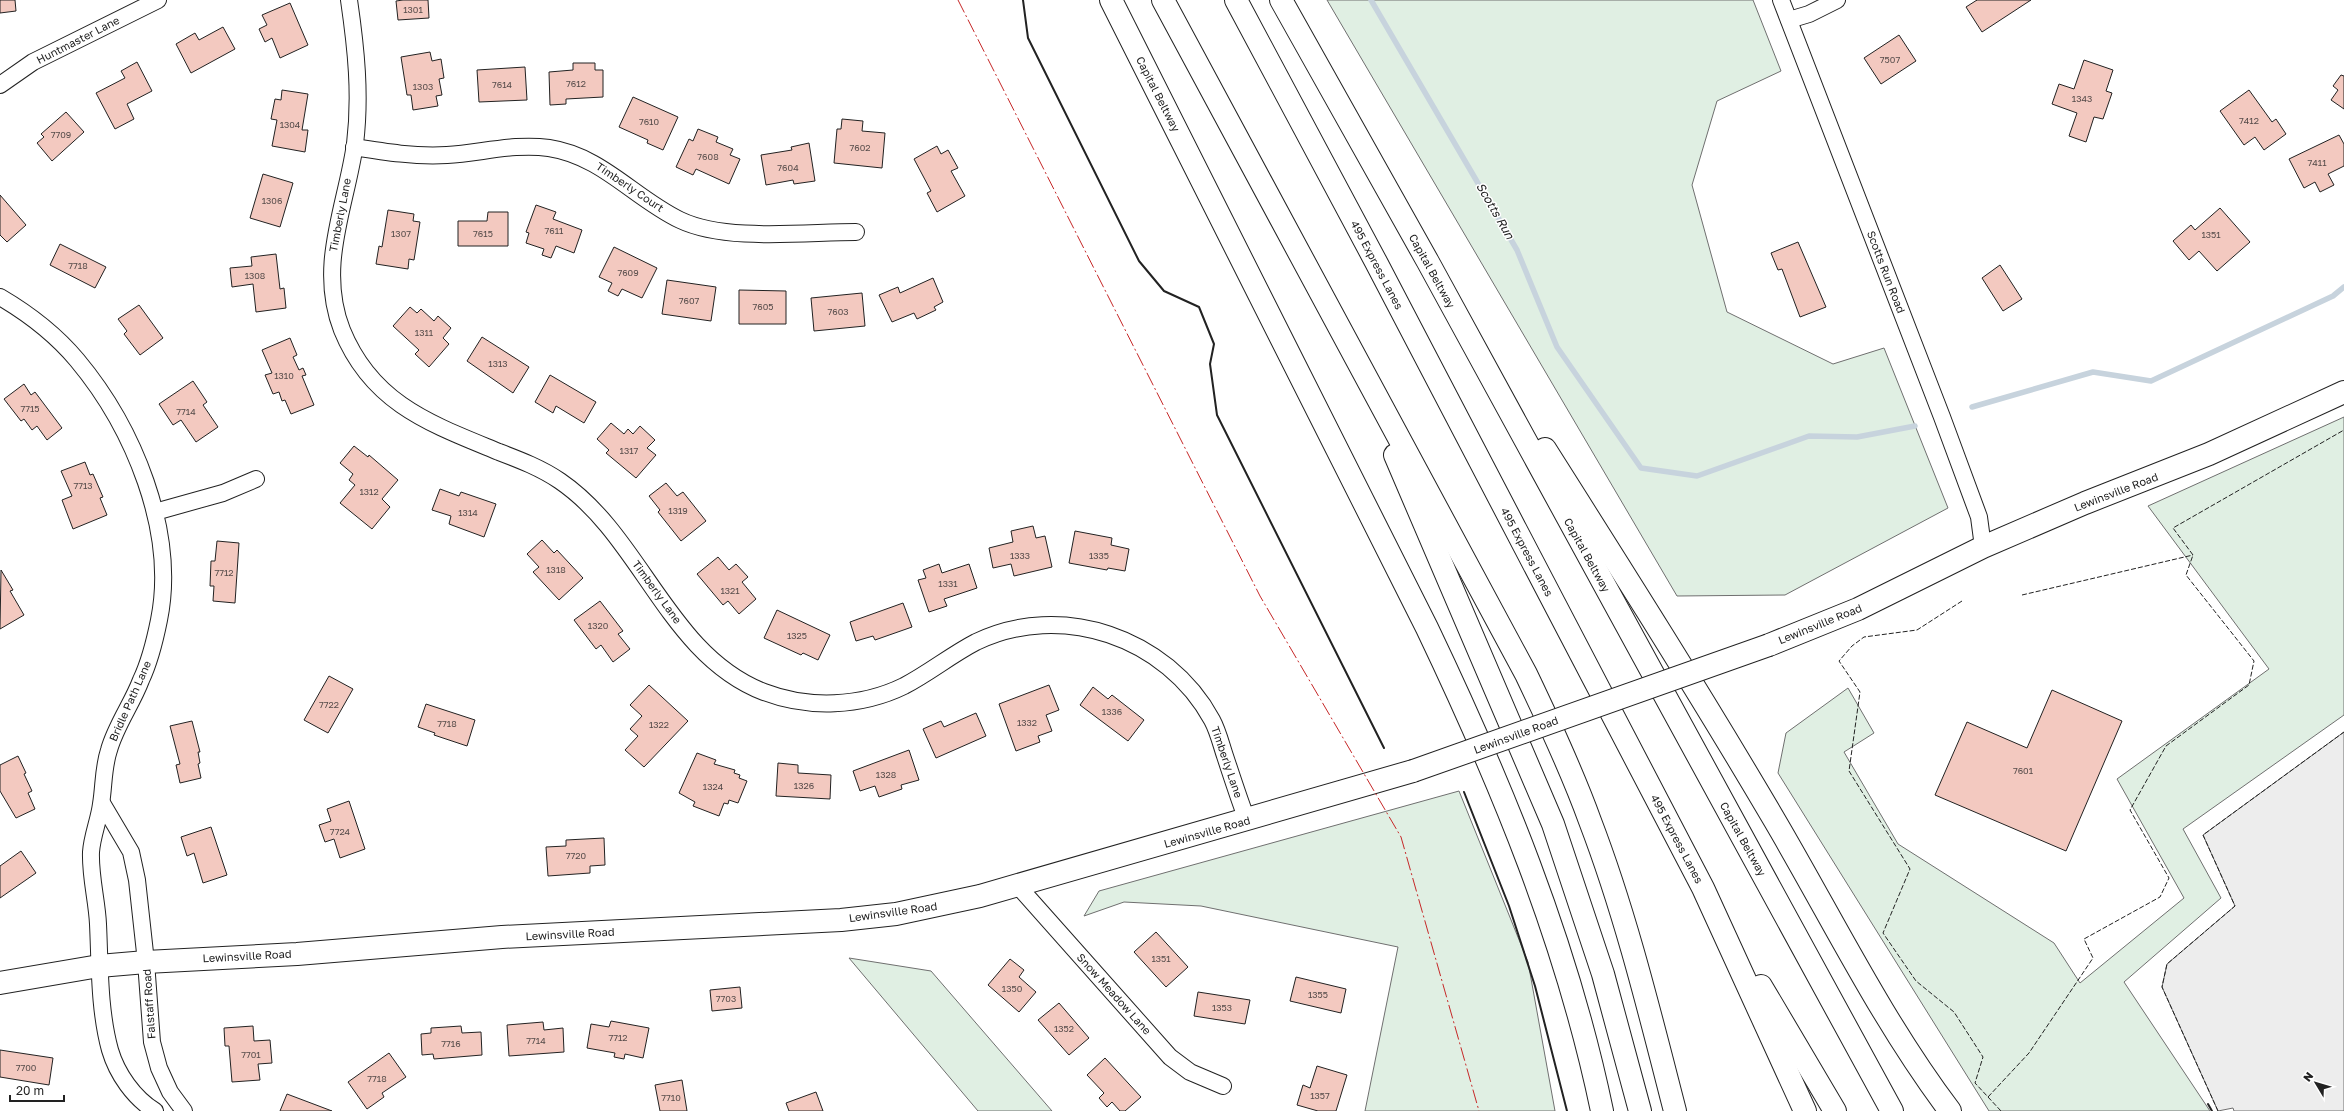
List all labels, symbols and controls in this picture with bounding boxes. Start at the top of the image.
house number: 1301 [403,4,423,15]
street label: Huntmaster Lane [34,13,121,66]
street label: Capital Beltway [1134,54,1183,134]
house number: 7507 [1880,54,1900,65]
house number: 7612 [566,78,586,89]
house number: 7614 [492,79,513,90]
house number: 1303 [413,81,433,92]
house number: 1343 [2072,93,2092,104]
house number: 7412 [2239,115,2259,126]
house number: 7610 [639,116,659,127]
house number: 1304 [280,119,301,130]
house number: 7709 [51,129,71,140]
house number: 7602 [849,142,871,153]
house number: 7608 [697,151,719,162]
house number: 7411 [2308,157,2327,168]
street label: Timberly Court [594,159,667,214]
house number: 7604 [777,162,799,173]
street label: Timberly Lane [326,177,353,253]
water label: Scotts Run [1473,180,1518,242]
house number: 1306 [262,195,282,206]
street label: 495 Express Lanes [1349,218,1406,311]
house number: 7611 [545,225,564,236]
house number: 1307 [391,228,411,239]
house number: 7615 [473,228,493,239]
street label: Scotts Run Road [1865,229,1908,315]
house number: 1351 [2201,229,2221,240]
street label: Capital Beltway [1407,231,1458,310]
house number: 7718 [68,260,88,271]
house number: 7609 [617,267,639,278]
house number: 1308 [245,270,265,281]
house number: 7607 [679,295,700,306]
house number: 7605 [752,301,774,312]
house number: 7603 [827,306,849,317]
house number: 1311 [415,327,434,338]
house number: 1313 [488,358,508,369]
house number: 1310 [274,370,294,381]
house number: 7715 [20,403,40,414]
house number: 7714 [176,406,196,417]
house number: 1317 [620,445,639,456]
street label: Lewinsville Road [2072,470,2160,514]
house number: 7713 [73,480,93,491]
house number: 1312 [359,486,379,497]
house number: 1319 [668,505,688,516]
street label: 495 Express Lanes [1499,505,1556,598]
house number: 1314 [458,507,478,518]
street label: Capital Beltway [1562,515,1613,594]
house number: 1333 [1010,550,1030,561]
house number: 1335 [1089,550,1109,561]
street label: Timberly Lane [630,558,685,626]
house number: 1318 [546,564,566,575]
house number: 7712 [214,567,234,578]
house number: 1331 [938,578,958,589]
house number: 1321 [720,585,740,596]
street label: Lewinsville Road [1776,601,1864,646]
house number: 1320 [588,620,609,631]
house number: 1325 [787,630,807,641]
street label: Bridle Path Lane [106,659,153,743]
house number: 7722 [319,699,339,710]
house number: 1336 [1102,706,1122,717]
street label: Lewinsville Road [1472,713,1560,756]
house number: 1332 [1017,717,1037,728]
house number: 7718 [437,718,457,729]
house number: 1322 [649,719,669,730]
street label: Timberly Lane [1209,724,1246,799]
house number: 7601 [2013,765,2034,776]
house number: 1328 [876,769,896,780]
house number: 1326 [794,780,814,791]
house number: 1324 [703,781,724,792]
street label: 495 Express Lanes [1649,792,1706,885]
street label: Capital Beltway [1718,799,1769,878]
street label: Lewinsville Road [1162,813,1251,850]
house number: 7724 [330,826,351,837]
house number: 7720 [566,850,587,861]
street label: Lewinsville Road [848,899,938,924]
street label: Lewinsville Road [525,925,615,942]
street label: Lewinsville Road [202,947,292,964]
street label: Snow Meadow Lane [1075,950,1154,1037]
house number: 1351 [1151,953,1171,964]
street label: Falstaff Road [140,968,157,1040]
house number: 1350 [1002,983,1023,994]
house number: 1355 [1308,989,1328,1000]
house number: 7703 [716,993,736,1004]
house number: 1353 [1212,1002,1232,1013]
house number: 1352 [1054,1023,1074,1034]
house number: 7712 [608,1032,628,1043]
house number: 7714 [526,1035,546,1046]
house number: 7716 [441,1038,461,1049]
house number: 7701 [241,1049,261,1060]
house number: 7700 [16,1062,37,1073]
north arrow [2296,1063,2336,1103]
text: N [2300,1069,2315,1084]
house number: 7718 [367,1073,387,1084]
scale bar [10,1077,64,1103]
text: 20 m [16,1083,44,1098]
house number: 1357 [1310,1090,1330,1101]
house number: 7710 [661,1092,681,1103]

